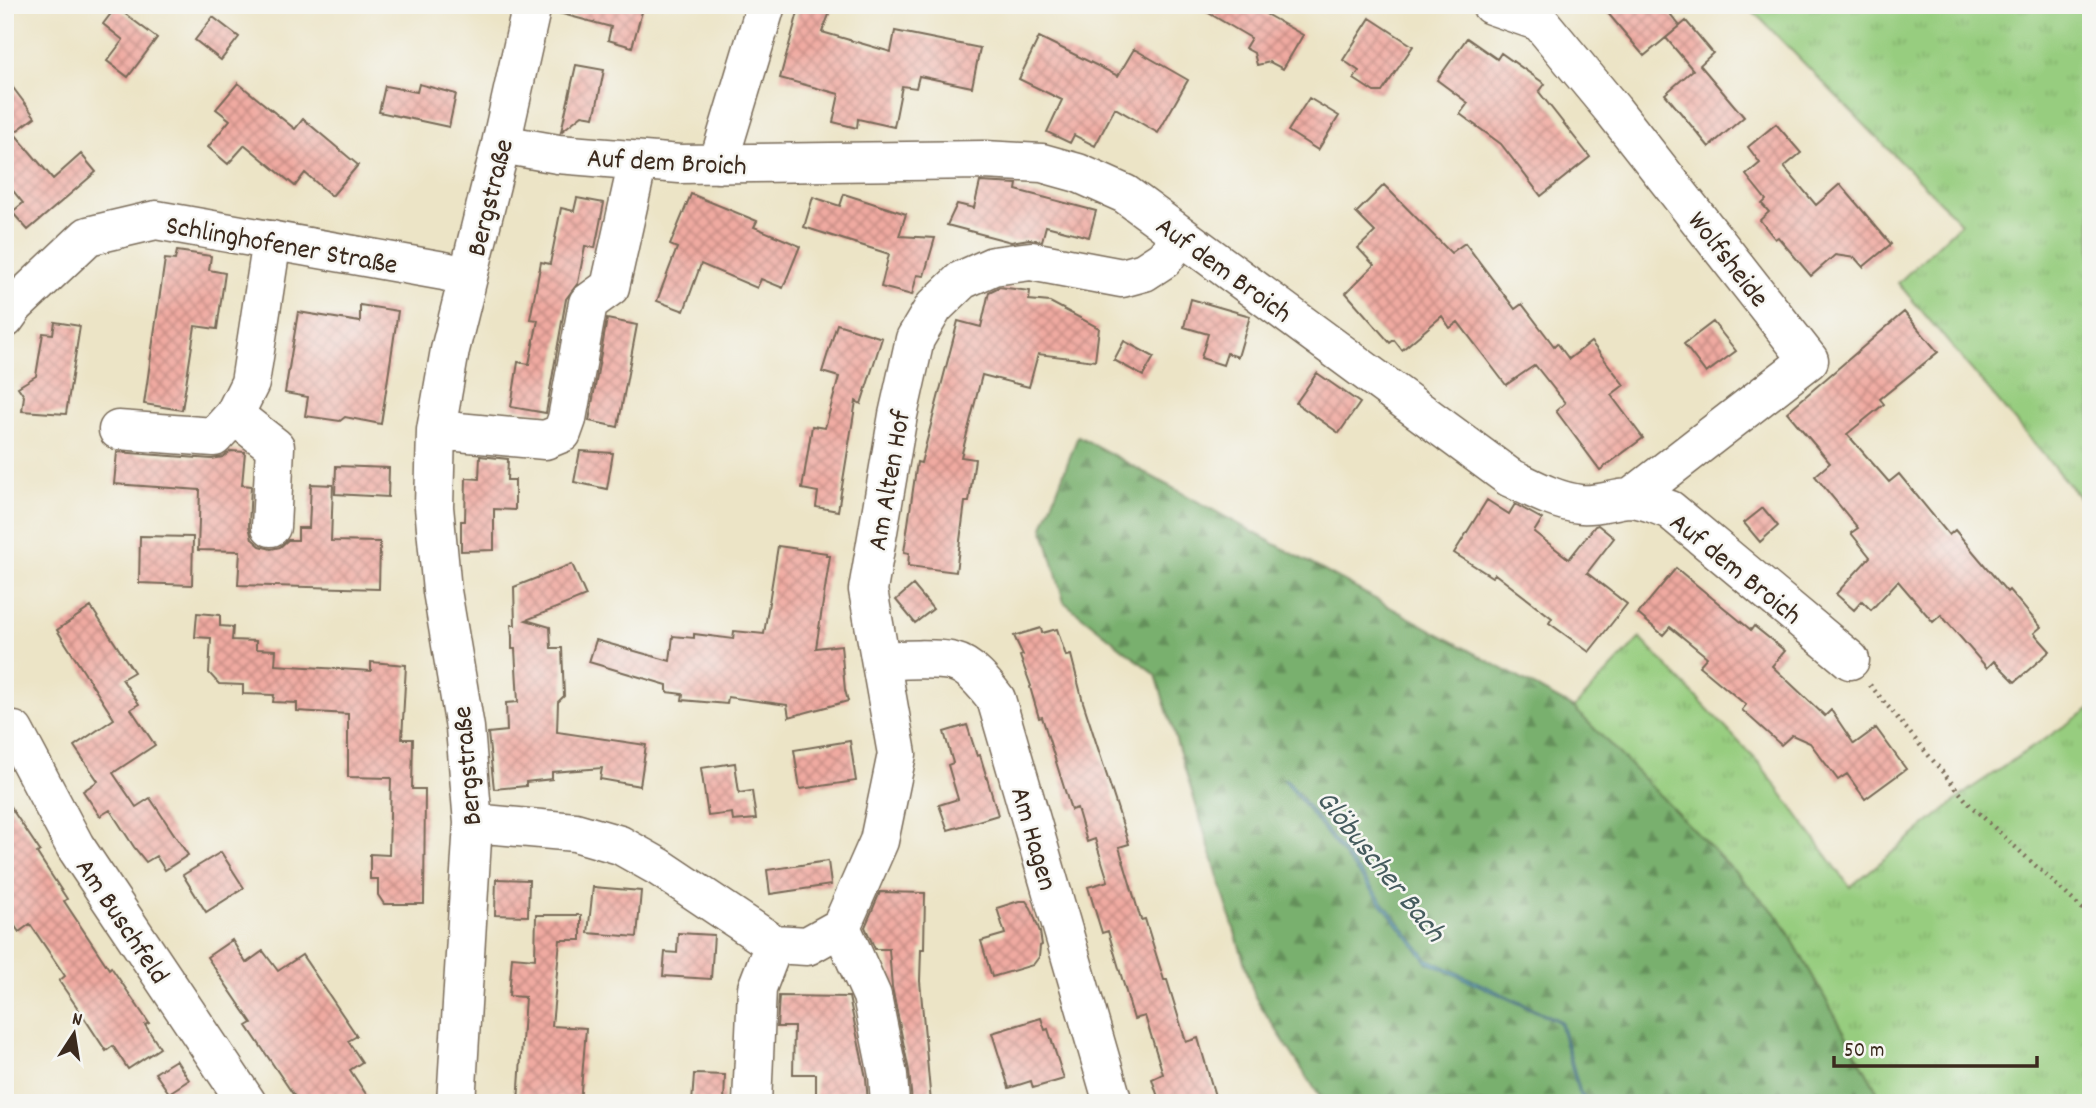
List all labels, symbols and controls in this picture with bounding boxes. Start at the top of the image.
street label: Bergstraße [459,135,527,261]
street label: Auf dem Broich [586,141,748,189]
street label: Wolfsheide [1676,204,1776,318]
street label: Schlinghofener Straße [162,208,400,288]
street label: Auf dem Broich [1146,209,1299,335]
street label: Am Alten Hof [860,407,924,554]
street label: Auf dem Broich [1659,505,1809,637]
street label: Bergstraße [445,704,495,827]
water label: Glöbuscher Bach [1303,782,1454,954]
street label: Am Hagen [997,783,1065,896]
street label: Am Buschfeld [63,852,177,994]
north arrow [38,1000,108,1070]
text: N [69,1007,84,1035]
scale bar [1834,1024,2036,1068]
text: 50 m [1844,1037,1884,1067]

